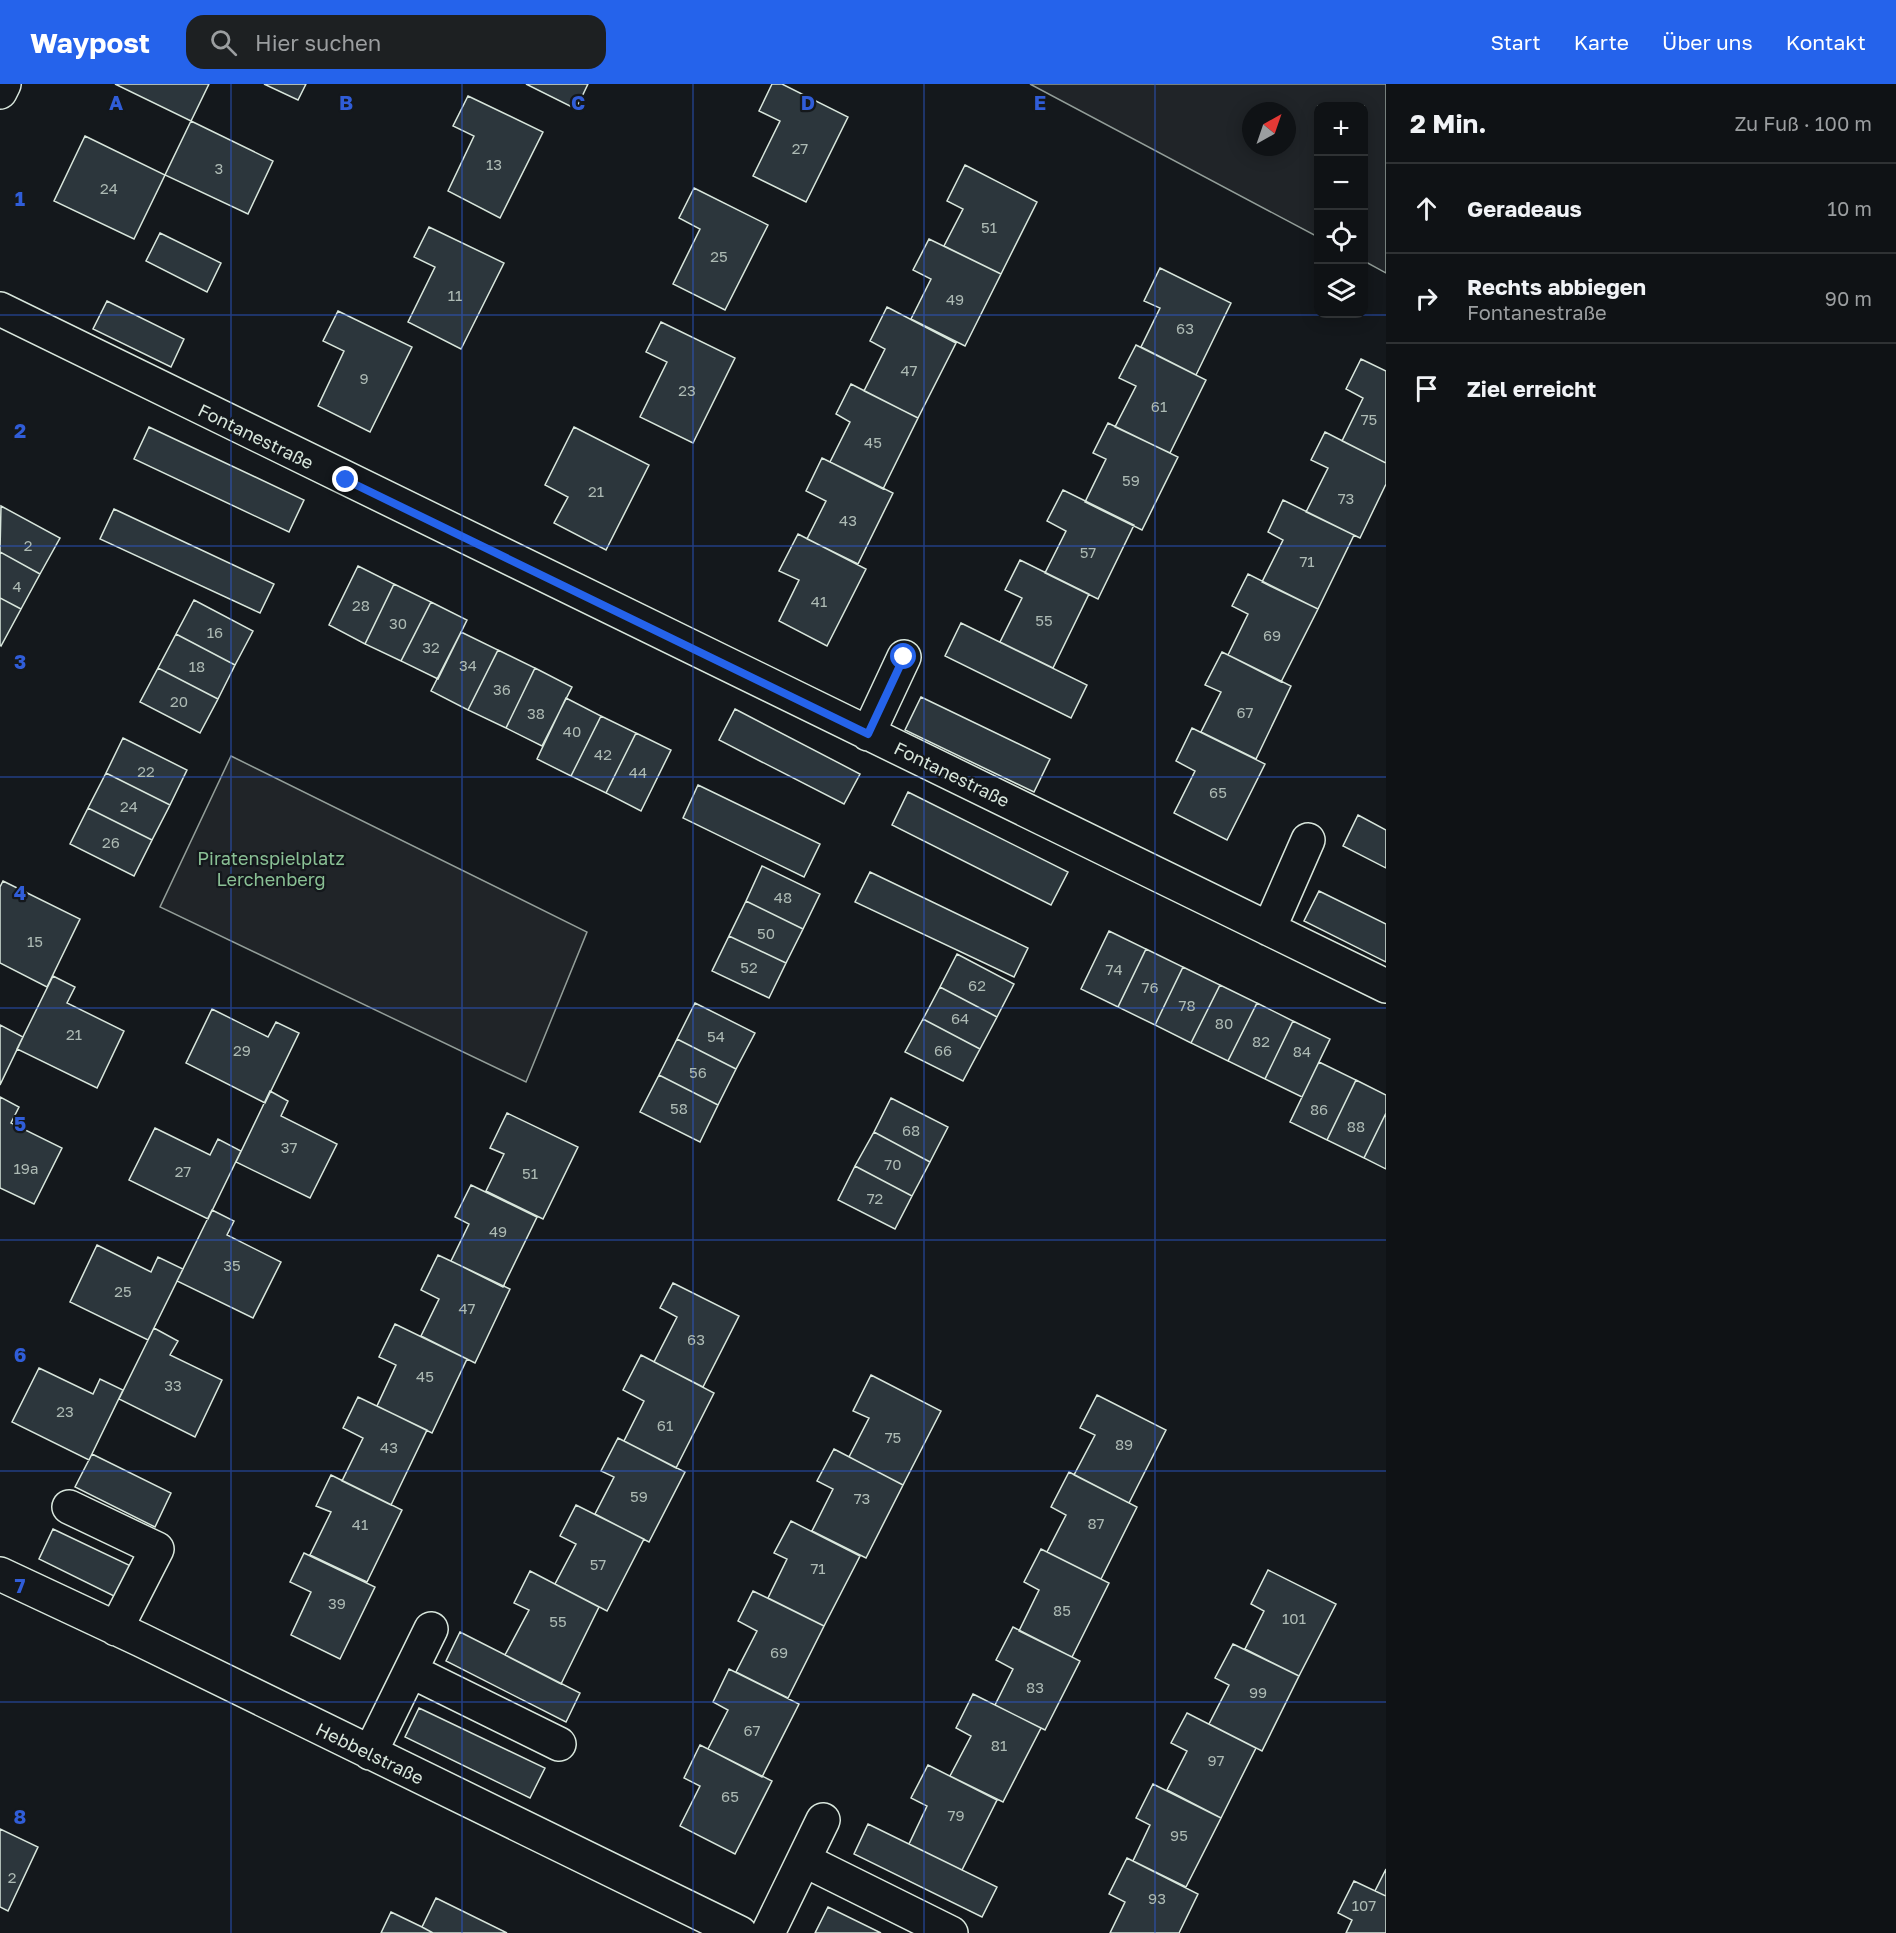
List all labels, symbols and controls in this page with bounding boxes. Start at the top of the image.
search box [186,15,606,69]
text: Waypost [30,26,150,59]
icon: search [207,26,240,59]
text: Hier suchen [255,29,381,56]
text: Start [1490,29,1541,55]
text: Karte [1574,29,1629,55]
text: Über uns [1662,29,1753,55]
text: Kontakt [1786,29,1866,55]
text: A [109,90,123,114]
text: B [339,90,353,114]
text: C [571,90,585,114]
text: D [801,90,815,114]
text: E [1034,90,1046,114]
north arrow [1242,102,1296,156]
map controls [1314,102,1368,318]
button: + [1314,102,1368,156]
text: 2 Min. [1410,108,1487,139]
text: Zu Fuß · 100 m [1735,111,1872,135]
house number: 27 [792,139,808,157]
house number: 13 [486,155,502,173]
button: − [1314,156,1368,210]
house number: 3 [215,159,223,177]
house number: 24 [100,179,118,197]
text: 1 [15,186,25,210]
icon: ahead [1410,192,1443,225]
text: Geradeaus [1467,195,1582,222]
text: 10 m [1827,196,1872,220]
button: locate [1314,210,1368,264]
house number: 51 [981,218,997,236]
house number: 25 [710,247,728,265]
button: layers [1314,264,1368,318]
text: Rechts abbiegen [1467,273,1646,300]
icon: right [1410,282,1443,315]
house number: 11 [448,286,462,304]
text: 90 m [1825,286,1872,310]
house number: 49 [946,290,964,308]
text: Fontanestraße [1467,300,1607,324]
house number: 63 [1176,319,1194,337]
house number: 47 [900,361,918,379]
house number: 9 [359,369,369,387]
icon: arrive [1410,372,1443,405]
text: Ziel erreicht [1467,375,1596,402]
house number: 23 [678,381,696,399]
house number: 61 [1151,397,1167,415]
street label: Fontanestraße [195,399,317,473]
house number: 75 [1361,410,1377,428]
text: 2 [14,418,26,442]
house number: 45 [864,433,882,451]
route end [332,466,358,492]
house number: 59 [1122,471,1140,489]
house number: 21 [588,482,604,500]
house number: 73 [1338,489,1354,507]
house number: 43 [839,511,857,529]
house number: 2 [24,536,32,554]
house number: 57 [1080,543,1096,561]
house number: 71 [1299,552,1315,570]
house number: 4 [12,577,22,595]
house number: 41 [811,592,827,610]
house number: 28 [352,596,370,614]
house number: 55 [1035,611,1053,629]
house number: 30 [389,614,407,632]
house number: 16 [207,623,223,641]
house number: 69 [1263,626,1281,644]
house number: 32 [422,638,440,656]
route start [890,643,916,669]
text: 3 [14,649,26,673]
house number: 34 [459,656,477,674]
house number: 18 [189,657,205,675]
house number: 36 [493,680,511,698]
house number: 20 [170,692,188,710]
house number: 67 [1236,703,1254,721]
house number: 38 [527,704,545,722]
house number: 40 [563,722,581,740]
street label: Fontanestraße [891,737,1013,811]
house number: 42 [594,745,612,763]
house number: 22 [137,762,155,780]
house number: 44 [629,763,647,781]
house number: 65 [1209,783,1227,801]
house number: 24 [120,797,138,815]
house number: 26 [102,833,120,851]
park label: Piratenspielplatz Lerchenberg [197,847,345,890]
text: 4 [14,880,26,904]
house number: 48 [774,888,792,906]
house number: 50 [757,924,775,942]
house number: 15 [27,932,43,950]
house number: 52 [740,958,758,976]
house number: 74 [1105,960,1123,978]
house number: 62 [968,976,986,994]
house number: 76 [1141,978,1159,996]
house number: 78 [1178,996,1196,1014]
house number: 64 [951,1009,969,1027]
house number: 80 [1215,1014,1233,1032]
house number: 21 [66,1025,82,1043]
house number: 54 [707,1027,725,1045]
house number: 82 [1252,1032,1270,1050]
house number: 29 [233,1041,251,1059]
house number: 66 [934,1041,952,1059]
house number: 84 [1293,1042,1311,1060]
house number: 56 [689,1063,707,1081]
house number: 58 [670,1099,688,1117]
house number: 86 [1310,1100,1328,1118]
text: 5 [14,1111,26,1135]
house number: 88 [1347,1117,1365,1135]
house number: 68 [902,1121,920,1139]
house number: 37 [281,1138,297,1156]
house number: 70 [884,1155,902,1173]
house number: 19a [14,1159,38,1177]
house number: 27 [175,1162,191,1180]
house number: 51 [522,1164,538,1182]
house number: 72 [867,1189,883,1207]
house number: 49 [489,1222,507,1240]
house number: 35 [223,1256,241,1274]
house number: 25 [114,1282,132,1300]
house number: 47 [458,1299,476,1317]
house number: 63 [687,1330,705,1348]
text: 6 [14,1342,26,1366]
house number: 45 [416,1367,434,1385]
house number: 33 [164,1376,182,1394]
house number: 23 [56,1402,74,1420]
house number: 61 [657,1416,673,1434]
house number: 75 [885,1428,901,1446]
house number: 89 [1115,1435,1133,1453]
house number: 43 [380,1438,398,1456]
house number: 59 [630,1487,648,1505]
house number: 73 [854,1489,870,1507]
house number: 87 [1087,1514,1105,1532]
house number: 41 [352,1515,368,1533]
house number: 57 [590,1555,606,1573]
house number: 71 [810,1559,826,1577]
text: 7 [15,1573,26,1597]
house number: 39 [328,1594,346,1612]
house number: 85 [1053,1601,1071,1619]
house number: 101 [1282,1609,1306,1627]
house number: 55 [549,1612,567,1630]
house number: 69 [770,1643,788,1661]
house number: 83 [1026,1678,1044,1696]
house number: 99 [1249,1683,1267,1701]
street label: Hebbelstraße [313,1717,427,1789]
house number: 67 [743,1721,761,1739]
house number: 81 [991,1736,1007,1754]
house number: 97 [1207,1751,1225,1769]
house number: 65 [721,1787,739,1805]
text: 8 [14,1804,26,1828]
house number: 79 [947,1806,965,1824]
house number: 95 [1170,1826,1188,1844]
house number: 2 [8,1868,16,1886]
house number: 93 [1148,1889,1166,1907]
house number: 107 [1352,1896,1376,1914]

